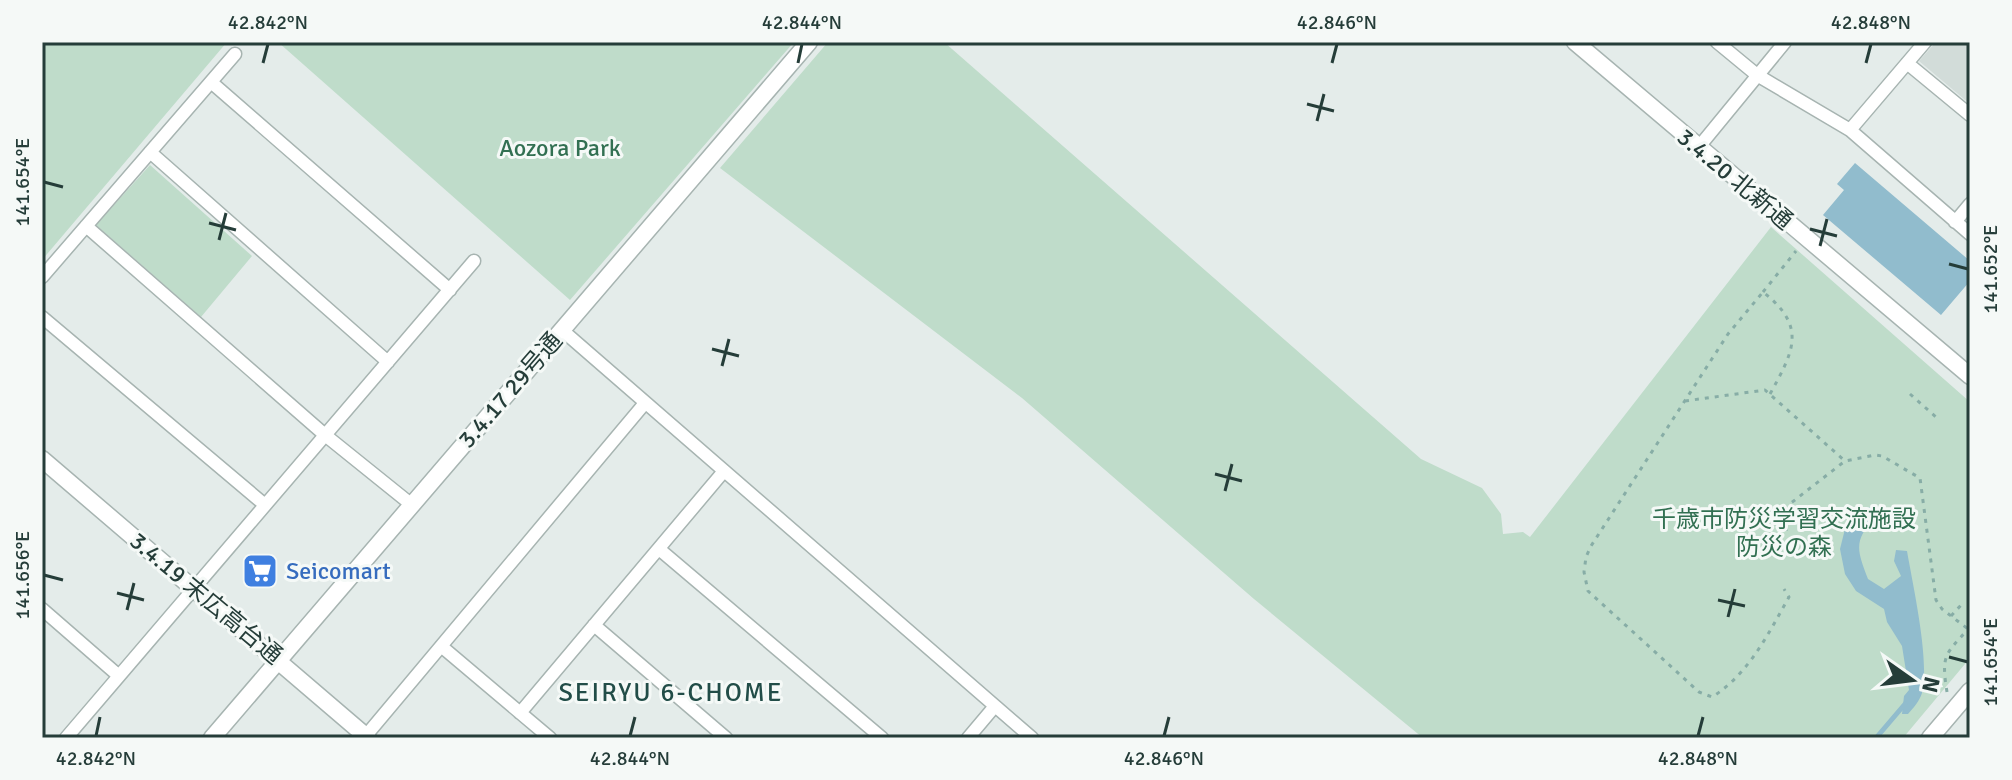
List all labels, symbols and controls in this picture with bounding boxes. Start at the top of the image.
text: 42.842°N [228,10,308,35]
text: 42.844°N [762,10,842,35]
text: 42.846°N [1297,10,1377,35]
text: 42.848°N [1831,10,1911,35]
street label: 3.4.20 北新通 [1671,122,1799,236]
park label: Aozora Park [499,133,621,163]
text: 141.654°E [10,138,35,226]
text: 141.652°E [1978,225,2003,313]
street label: 3.4.17 29号通 [452,326,568,454]
park label: 千歳市防災学習交流施設 防災の森 [1652,504,1916,562]
street label: 3.4.19 末広高台通 [124,526,288,670]
text: 141.656°E [10,531,35,619]
supermarket icon: Seicomart [241,552,279,590]
place label: Seicomart [286,556,391,586]
text: 141.654°E [1978,618,2003,706]
north arrow [1872,640,1952,720]
text: N [1916,674,1946,695]
district label: SEIRYU 6-CHOME [558,677,784,709]
text: 42.842°N [56,746,136,771]
text: 42.844°N [590,746,670,771]
text: 42.846°N [1124,746,1204,771]
text: 42.848°N [1658,746,1738,771]

